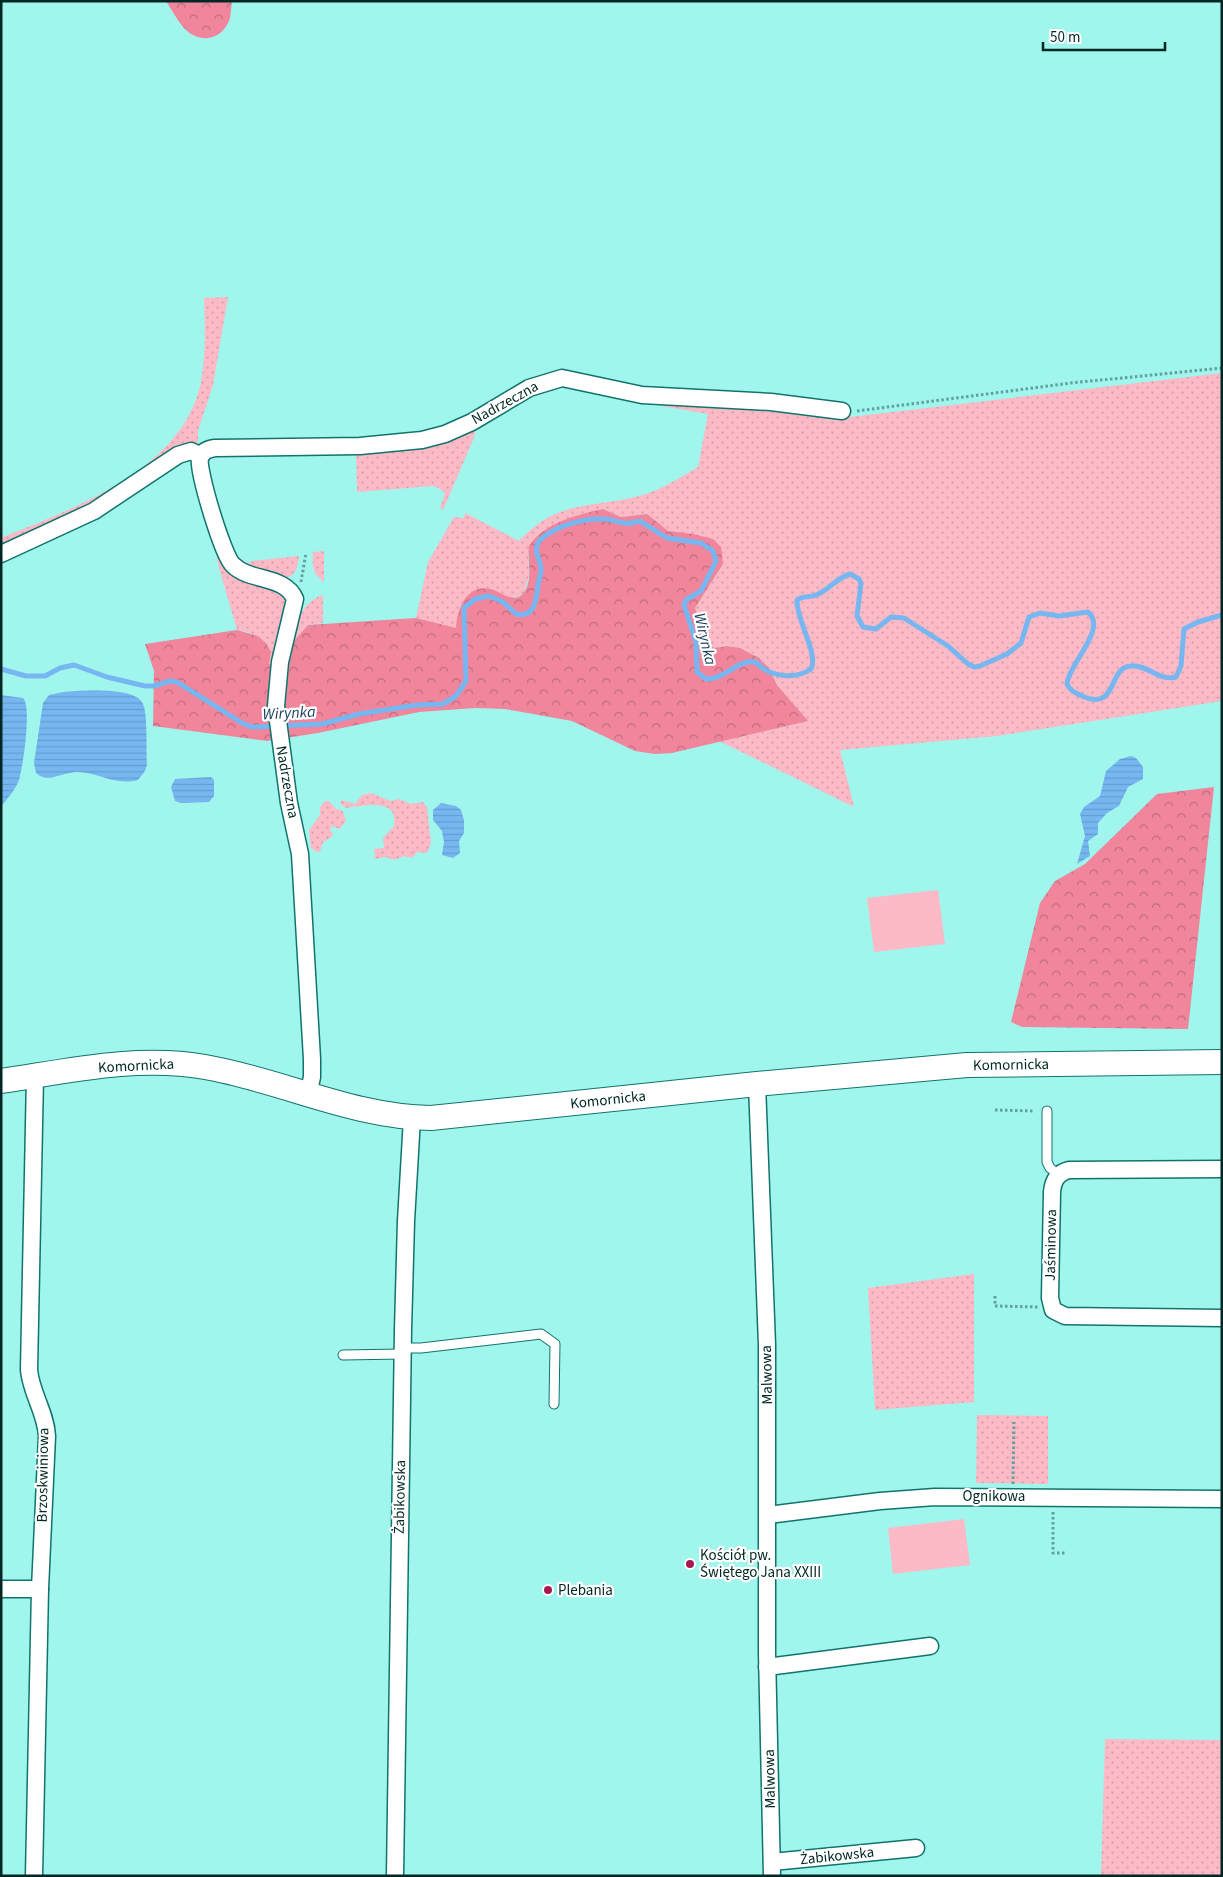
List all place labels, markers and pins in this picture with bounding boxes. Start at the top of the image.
place label: Kościół pw. Świętego Jana XXIII [700,1545,821,1583]
marker: Kościół pw. Świętego Jana XXIII [684,1558,696,1570]
place label: Plebania [558,1580,613,1601]
marker: Plebania [542,1584,554,1596]

